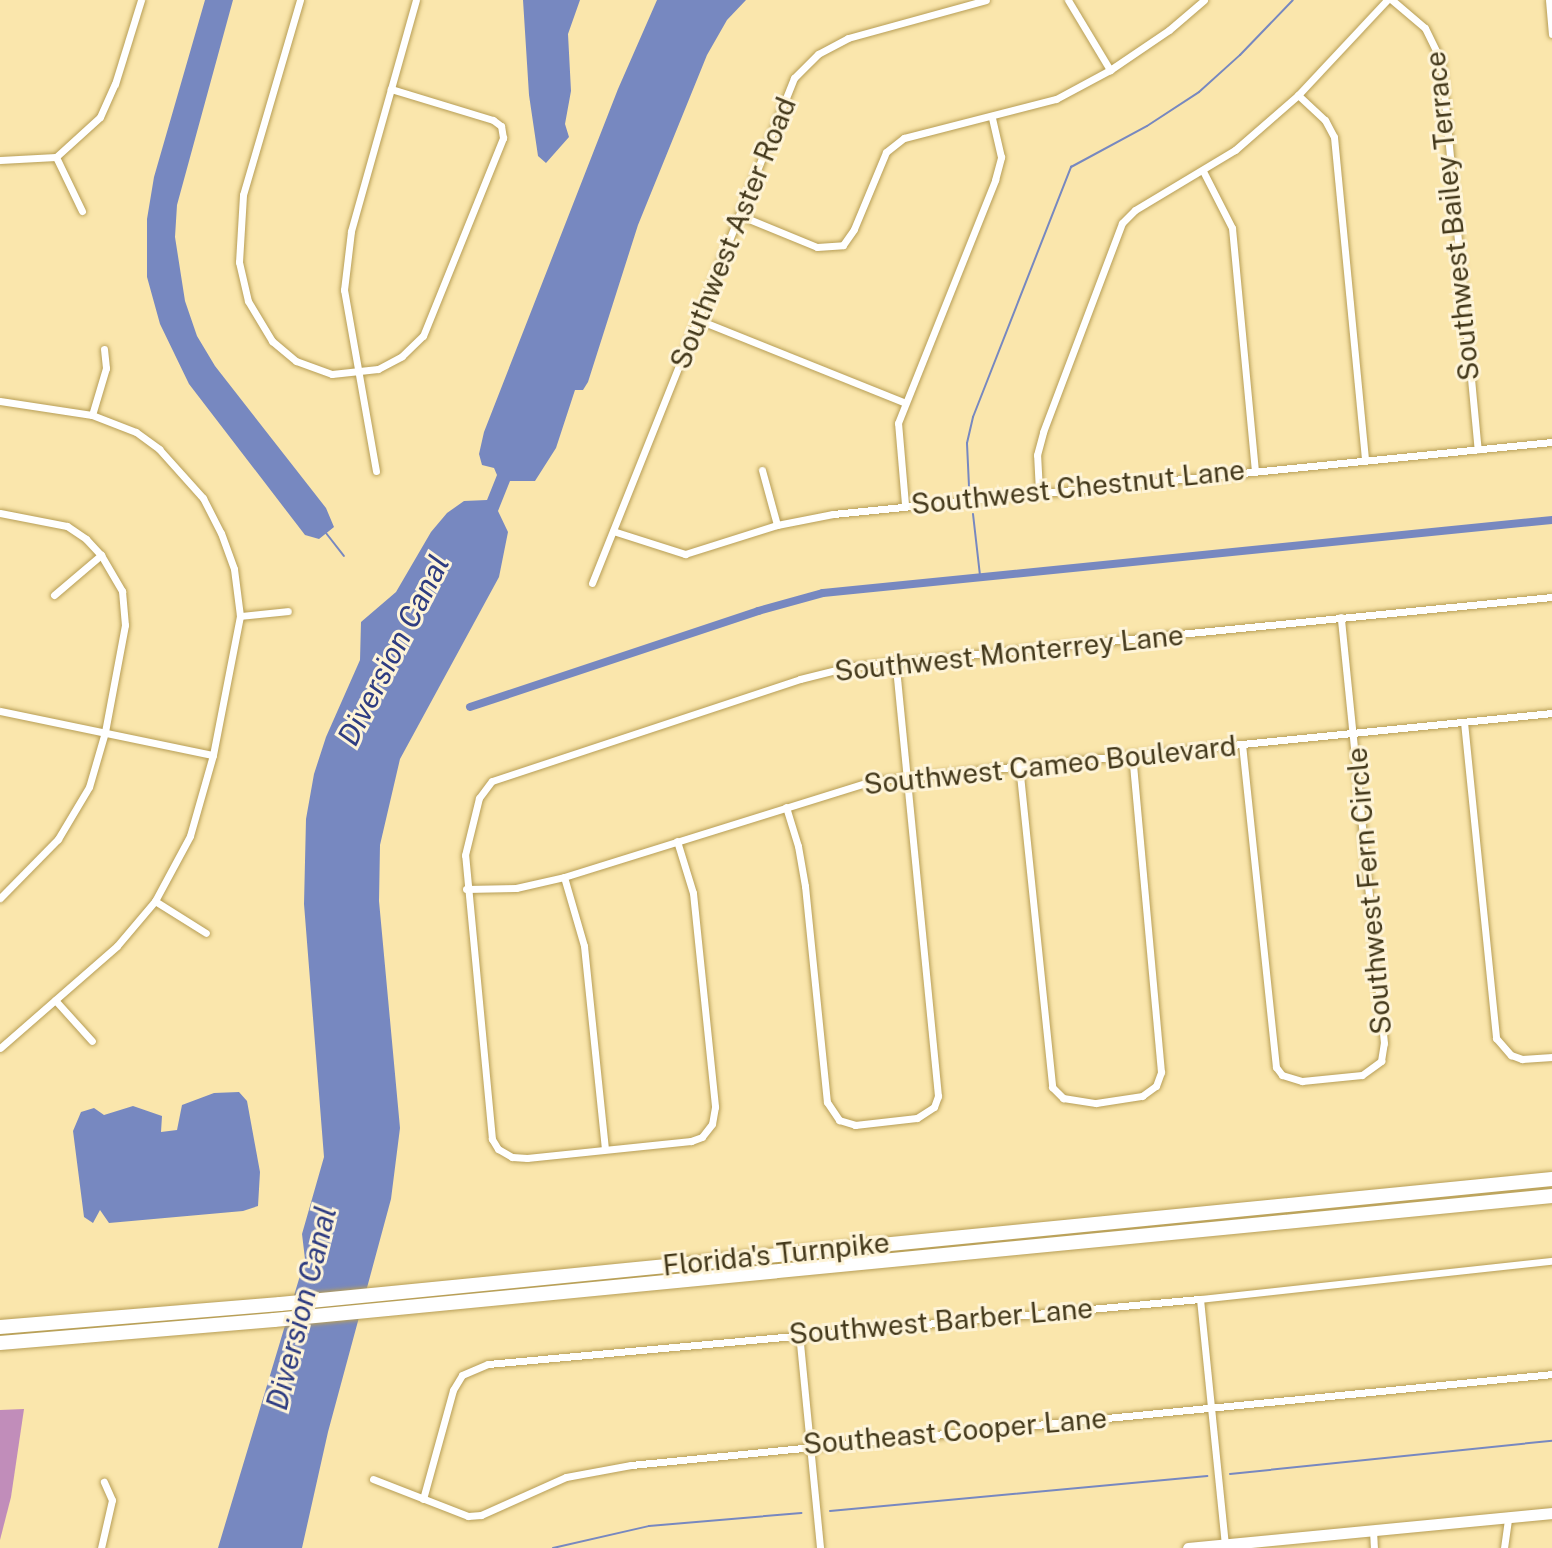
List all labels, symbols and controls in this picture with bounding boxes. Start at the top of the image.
street label: Southwest Bailey Terrace [1418,50,1486,382]
street label: Southwest Aster Road [663,92,803,374]
street label: Southwest Chestnut Lane [909,453,1247,521]
water label: Diversion Canal [330,549,456,751]
street label: Southwest Monterrey Lane [833,618,1185,688]
street label: Southwest Cameo Boulevard [862,729,1238,801]
street label: Southwest Fern Circle [1340,746,1398,1036]
water label: Diversion Canal [258,1202,344,1414]
street label: Florida's Turnpike [661,1225,891,1283]
street label: Southwest Barber Lane [788,1291,1094,1351]
street label: Southeast Cooper Lane [802,1401,1108,1461]

